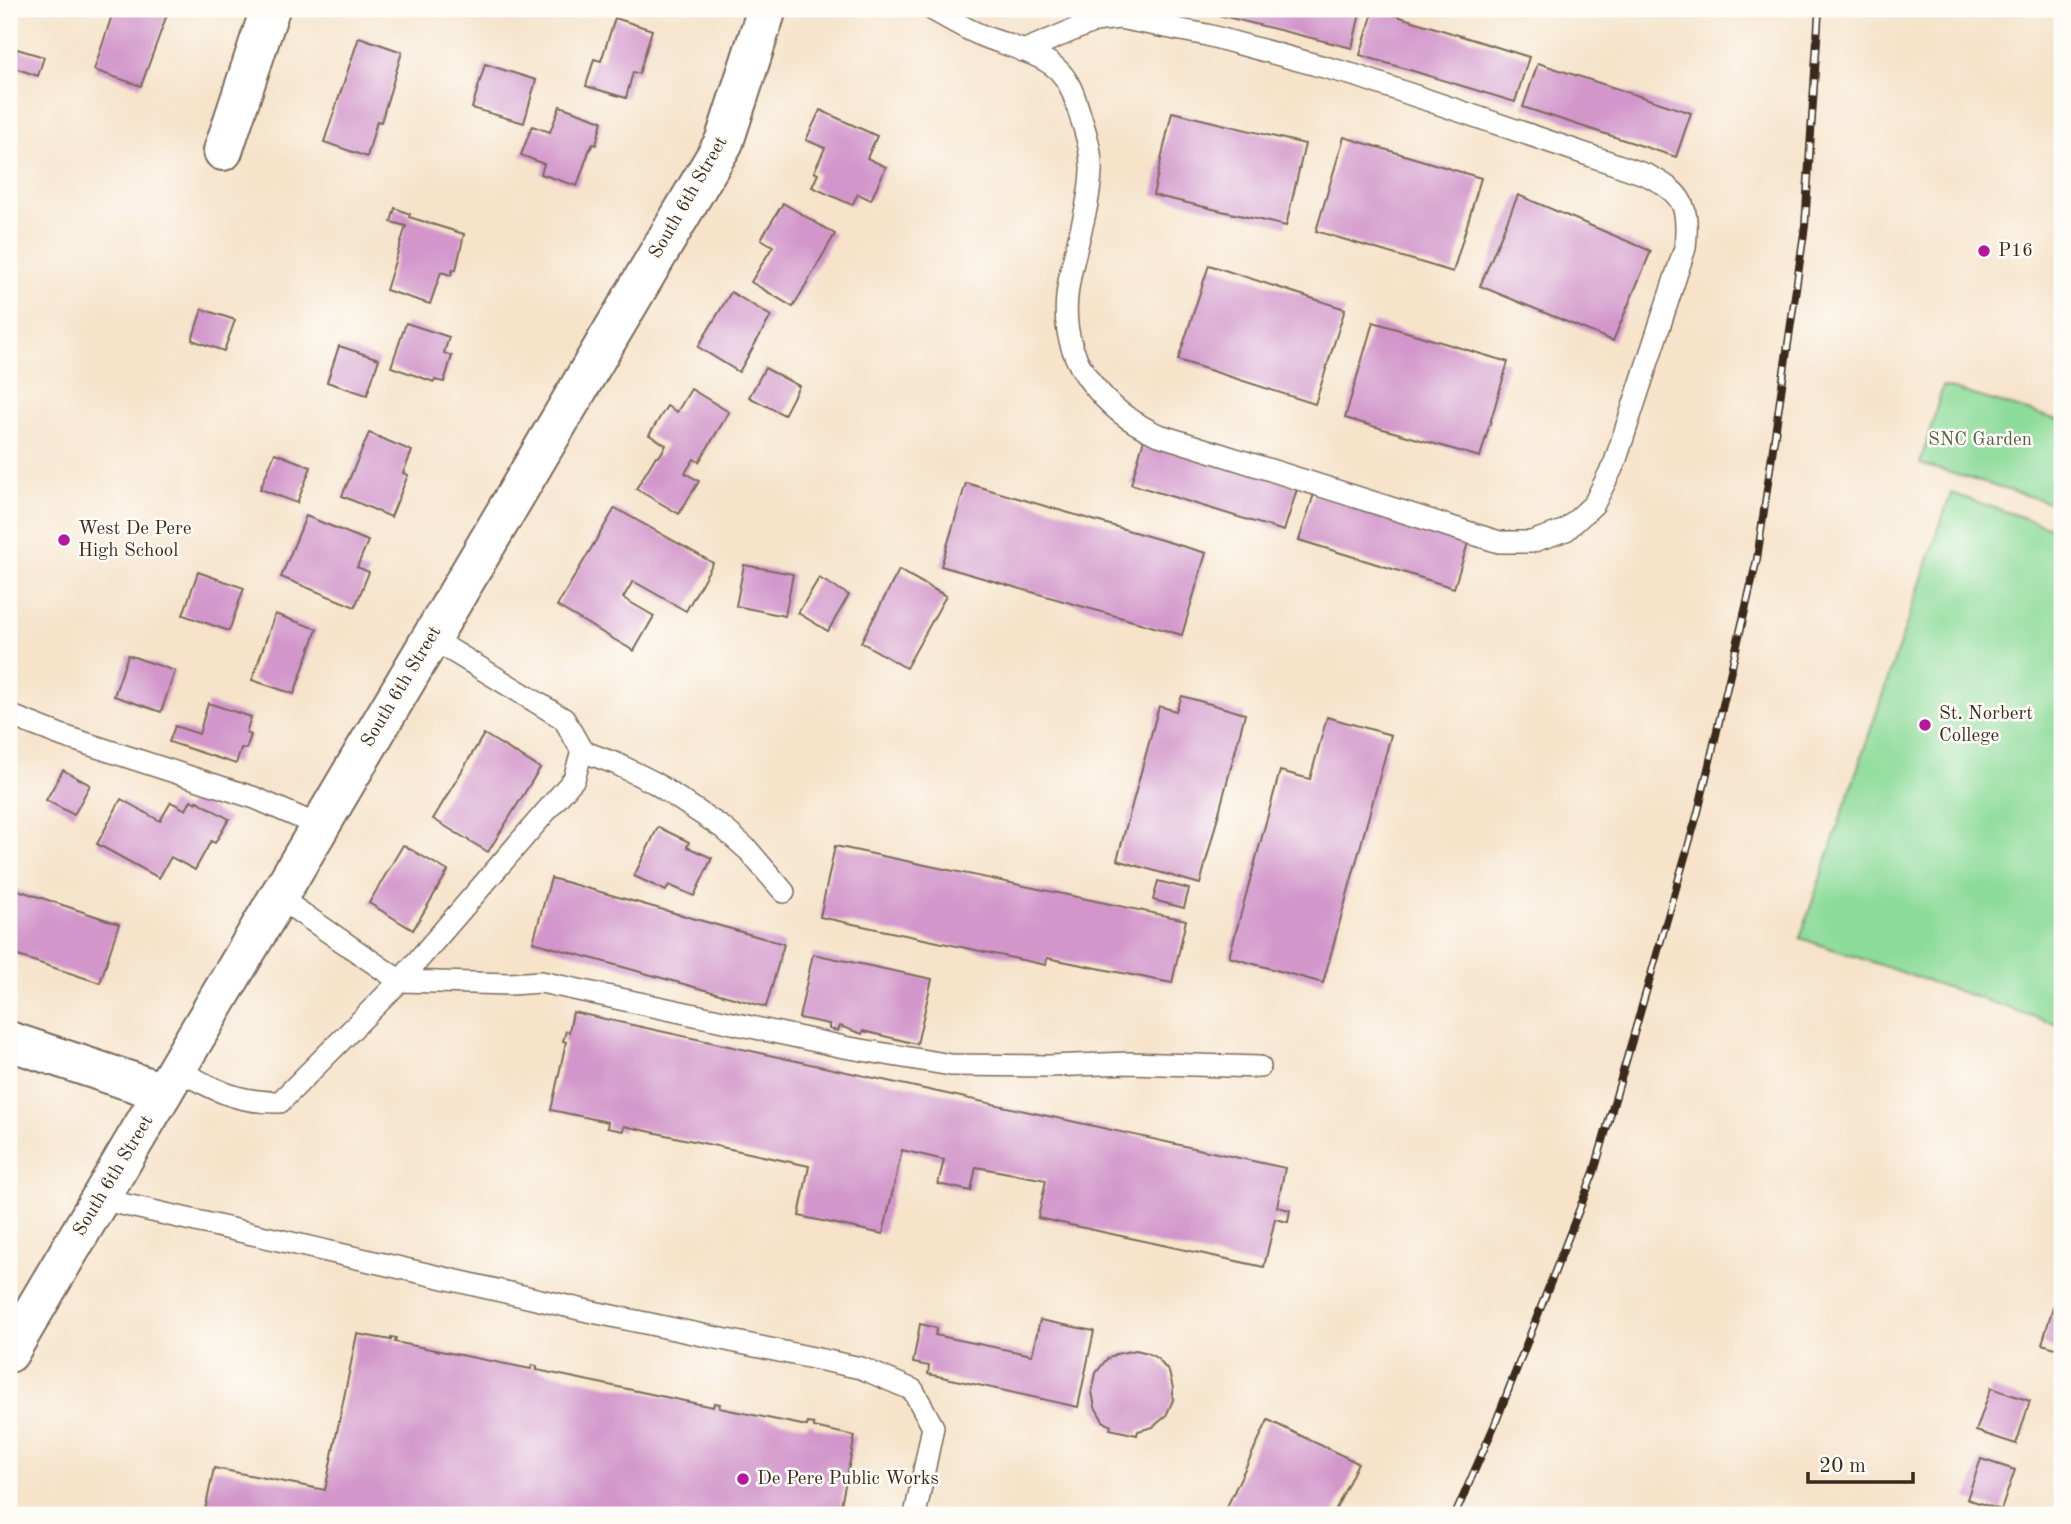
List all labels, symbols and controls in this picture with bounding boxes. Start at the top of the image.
street label: South 6th Street [646,134,732,262]
place label: P16 [1998,242,2033,261]
marker: P16 [1976,243,1992,259]
park label: SNC Garden [1928,431,2032,450]
place label: West De Pere High School [78,520,192,561]
marker: West De Pere High School [56,532,72,548]
street label: South 6th Street [358,623,446,751]
place label: St. Norbert College [1939,705,2033,746]
marker: St. Norbert College [1917,717,1933,733]
street label: South 6th Street [70,1112,158,1240]
scale bar [1808,1440,1913,1484]
text: 20 m [1819,1456,1866,1477]
place label: De Pere Public Works [757,1470,939,1489]
marker: De Pere Public Works [735,1471,751,1487]

